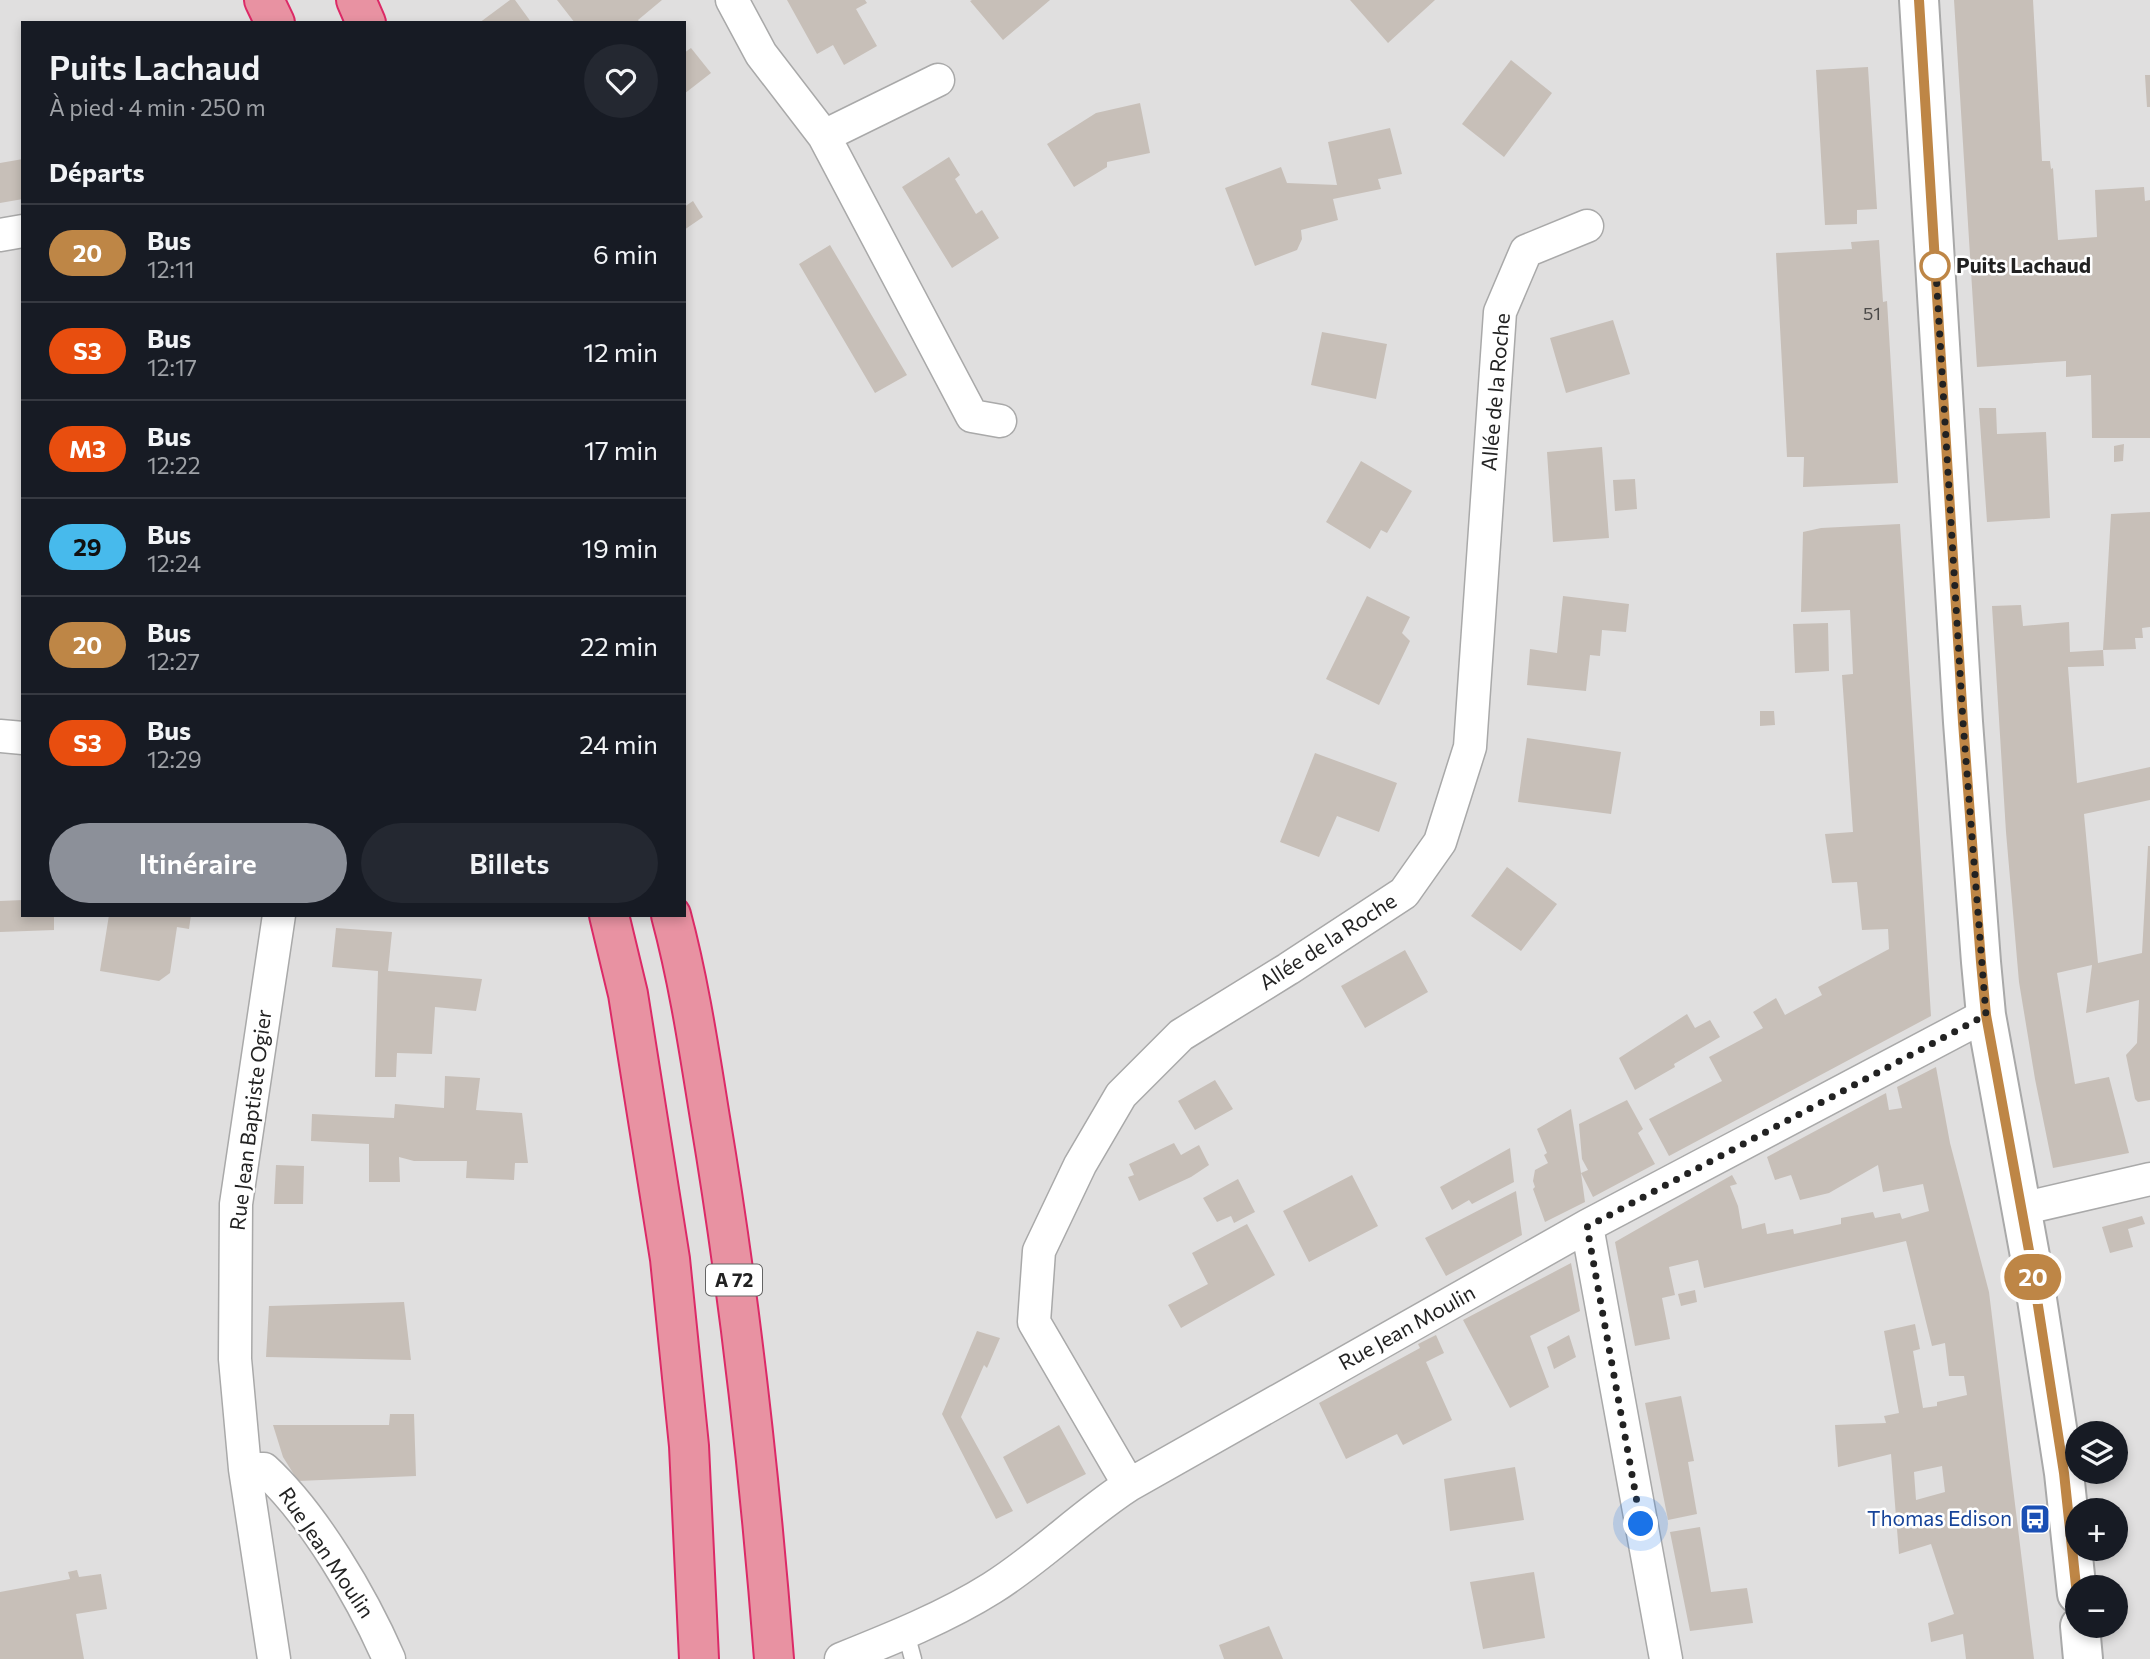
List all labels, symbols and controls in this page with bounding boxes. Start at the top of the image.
button: heart [584,44,658,118]
text: Puits Lachaud [49,46,260,87]
text: À pied · 4 min · 250 m [49,93,266,121]
text: Départs [49,156,145,187]
text: Bus [147,224,191,255]
text: 20 [73,238,102,267]
text: 6 min [593,238,658,269]
marker: Puits Lachaud [1920,251,1950,281]
place label: Puits Lachaud [1956,252,2091,277]
text: 12:11 [147,255,195,283]
house number: 51 [1863,302,1881,324]
street label: Allée de la Roche [1475,312,1514,472]
text: Bus [147,322,191,353]
text: S3 [73,336,102,365]
text: 12 min [583,336,658,367]
text: 12:17 [147,353,197,381]
text: Bus [147,420,191,451]
text: M3 [69,434,106,463]
text: 17 min [584,434,658,465]
text: 12:22 [147,451,201,479]
text: Bus [147,518,191,549]
text: 29 [73,532,102,561]
text: 19 min [582,532,658,563]
text: 12:24 [147,549,201,577]
text: Bus [147,616,191,647]
text: 20 [73,630,102,659]
text: 22 min [580,630,658,661]
text: 12:27 [147,647,200,675]
text: Bus [147,714,191,745]
text: S3 [73,728,102,757]
text: 24 min [579,728,658,759]
text: 12:29 [147,745,202,773]
button: Itinéraire [49,823,347,903]
button: Billets [361,823,658,903]
street label: Allée de la Roche [1254,887,1400,994]
street label: Rue Jean Baptiste Ogier [224,1008,275,1232]
line badge: 20 [2002,1254,2064,1300]
text: 20 [2018,1262,2048,1291]
road number: A 72 [706,1264,762,1296]
street label: Rue Jean Moulin [1334,1279,1479,1374]
map controls [2065,1421,2128,1638]
button: layers [2065,1421,2128,1484]
street label: Rue Jean Moulin [274,1482,380,1622]
button: + [2065,1498,2128,1561]
bus stop icon: Thomas Edison [2018,1502,2052,1536]
place label: Thomas Edison [1867,1505,2012,1530]
your location [1623,1506,1658,1541]
button: − [2065,1575,2128,1638]

